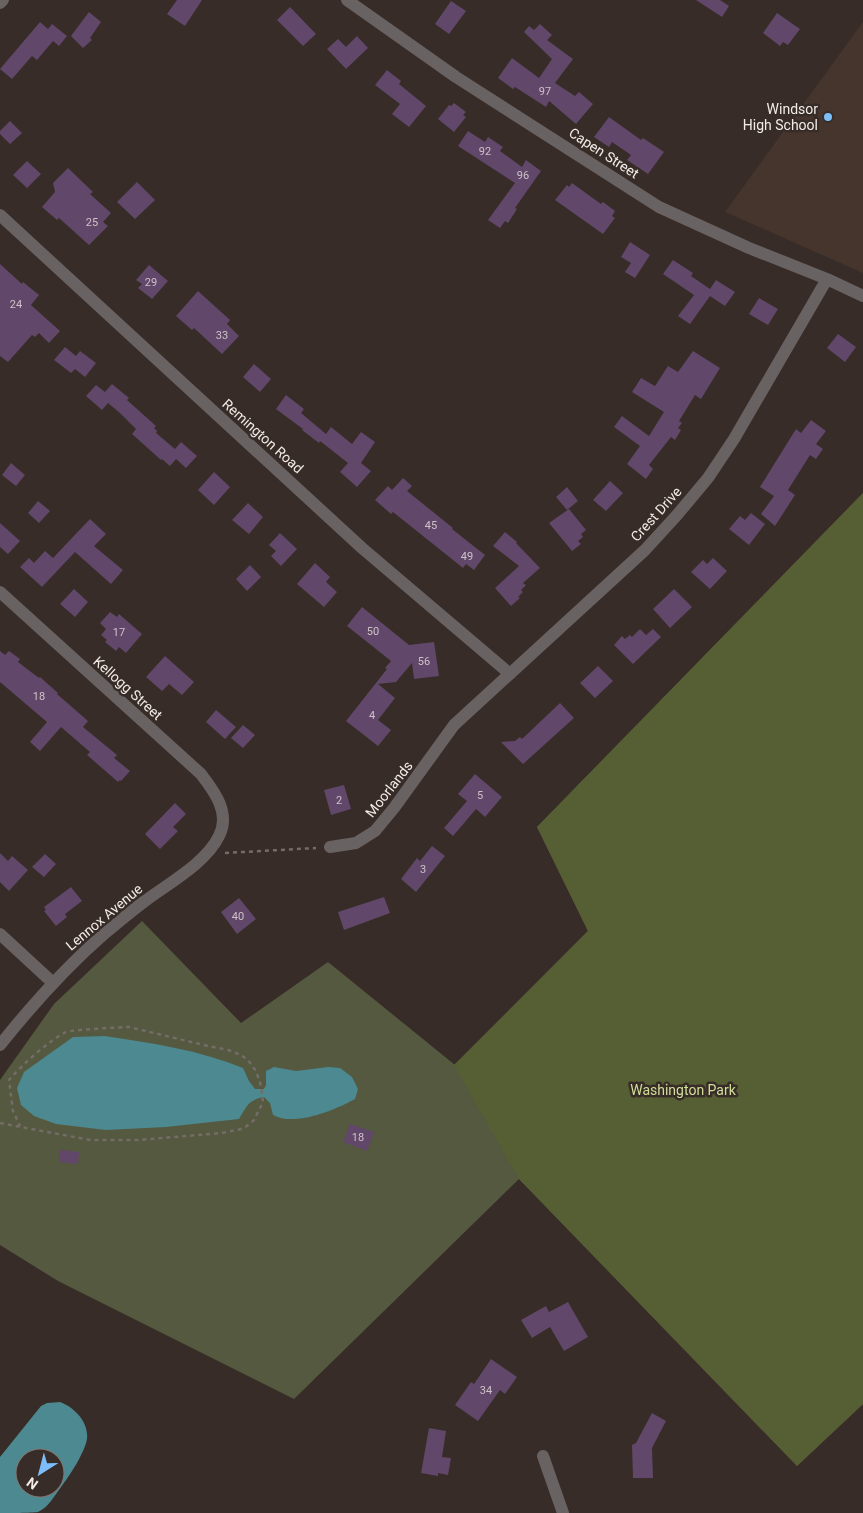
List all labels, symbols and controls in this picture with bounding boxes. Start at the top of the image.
house number: 97 [539,85,551,98]
place label: Windsor High School [743,101,818,133]
marker: Windsor High School [822,111,834,123]
street label: Capen Street [566,124,642,182]
house number: 92 [479,145,491,158]
house number: 96 [517,169,529,182]
house number: 25 [86,216,98,229]
house number: 29 [145,276,157,289]
house number: 24 [10,298,22,311]
house number: 33 [216,329,228,342]
street label: Remington Road [219,396,307,476]
street label: Crest Drive [627,483,685,545]
house number: 45 [425,519,437,532]
house number: 49 [461,550,473,563]
house number: 50 [367,625,379,638]
house number: 17 [113,626,125,639]
street label: Kellogg Street [90,653,166,723]
house number: 56 [418,655,430,668]
house number: 18 [33,690,45,703]
house number: 4 [369,709,375,722]
street label: Moorlands [362,758,416,820]
house number: 5 [477,789,483,802]
house number: 2 [336,794,342,807]
house number: 3 [420,863,426,876]
street label: Lennox Avenue [63,881,145,953]
house number: 40 [232,910,244,923]
park label: Washington Park [630,1082,737,1098]
house number: 18 [352,1131,364,1144]
house number: 34 [480,1384,492,1397]
north arrow [15,1448,65,1498]
text: N [24,1474,41,1493]

